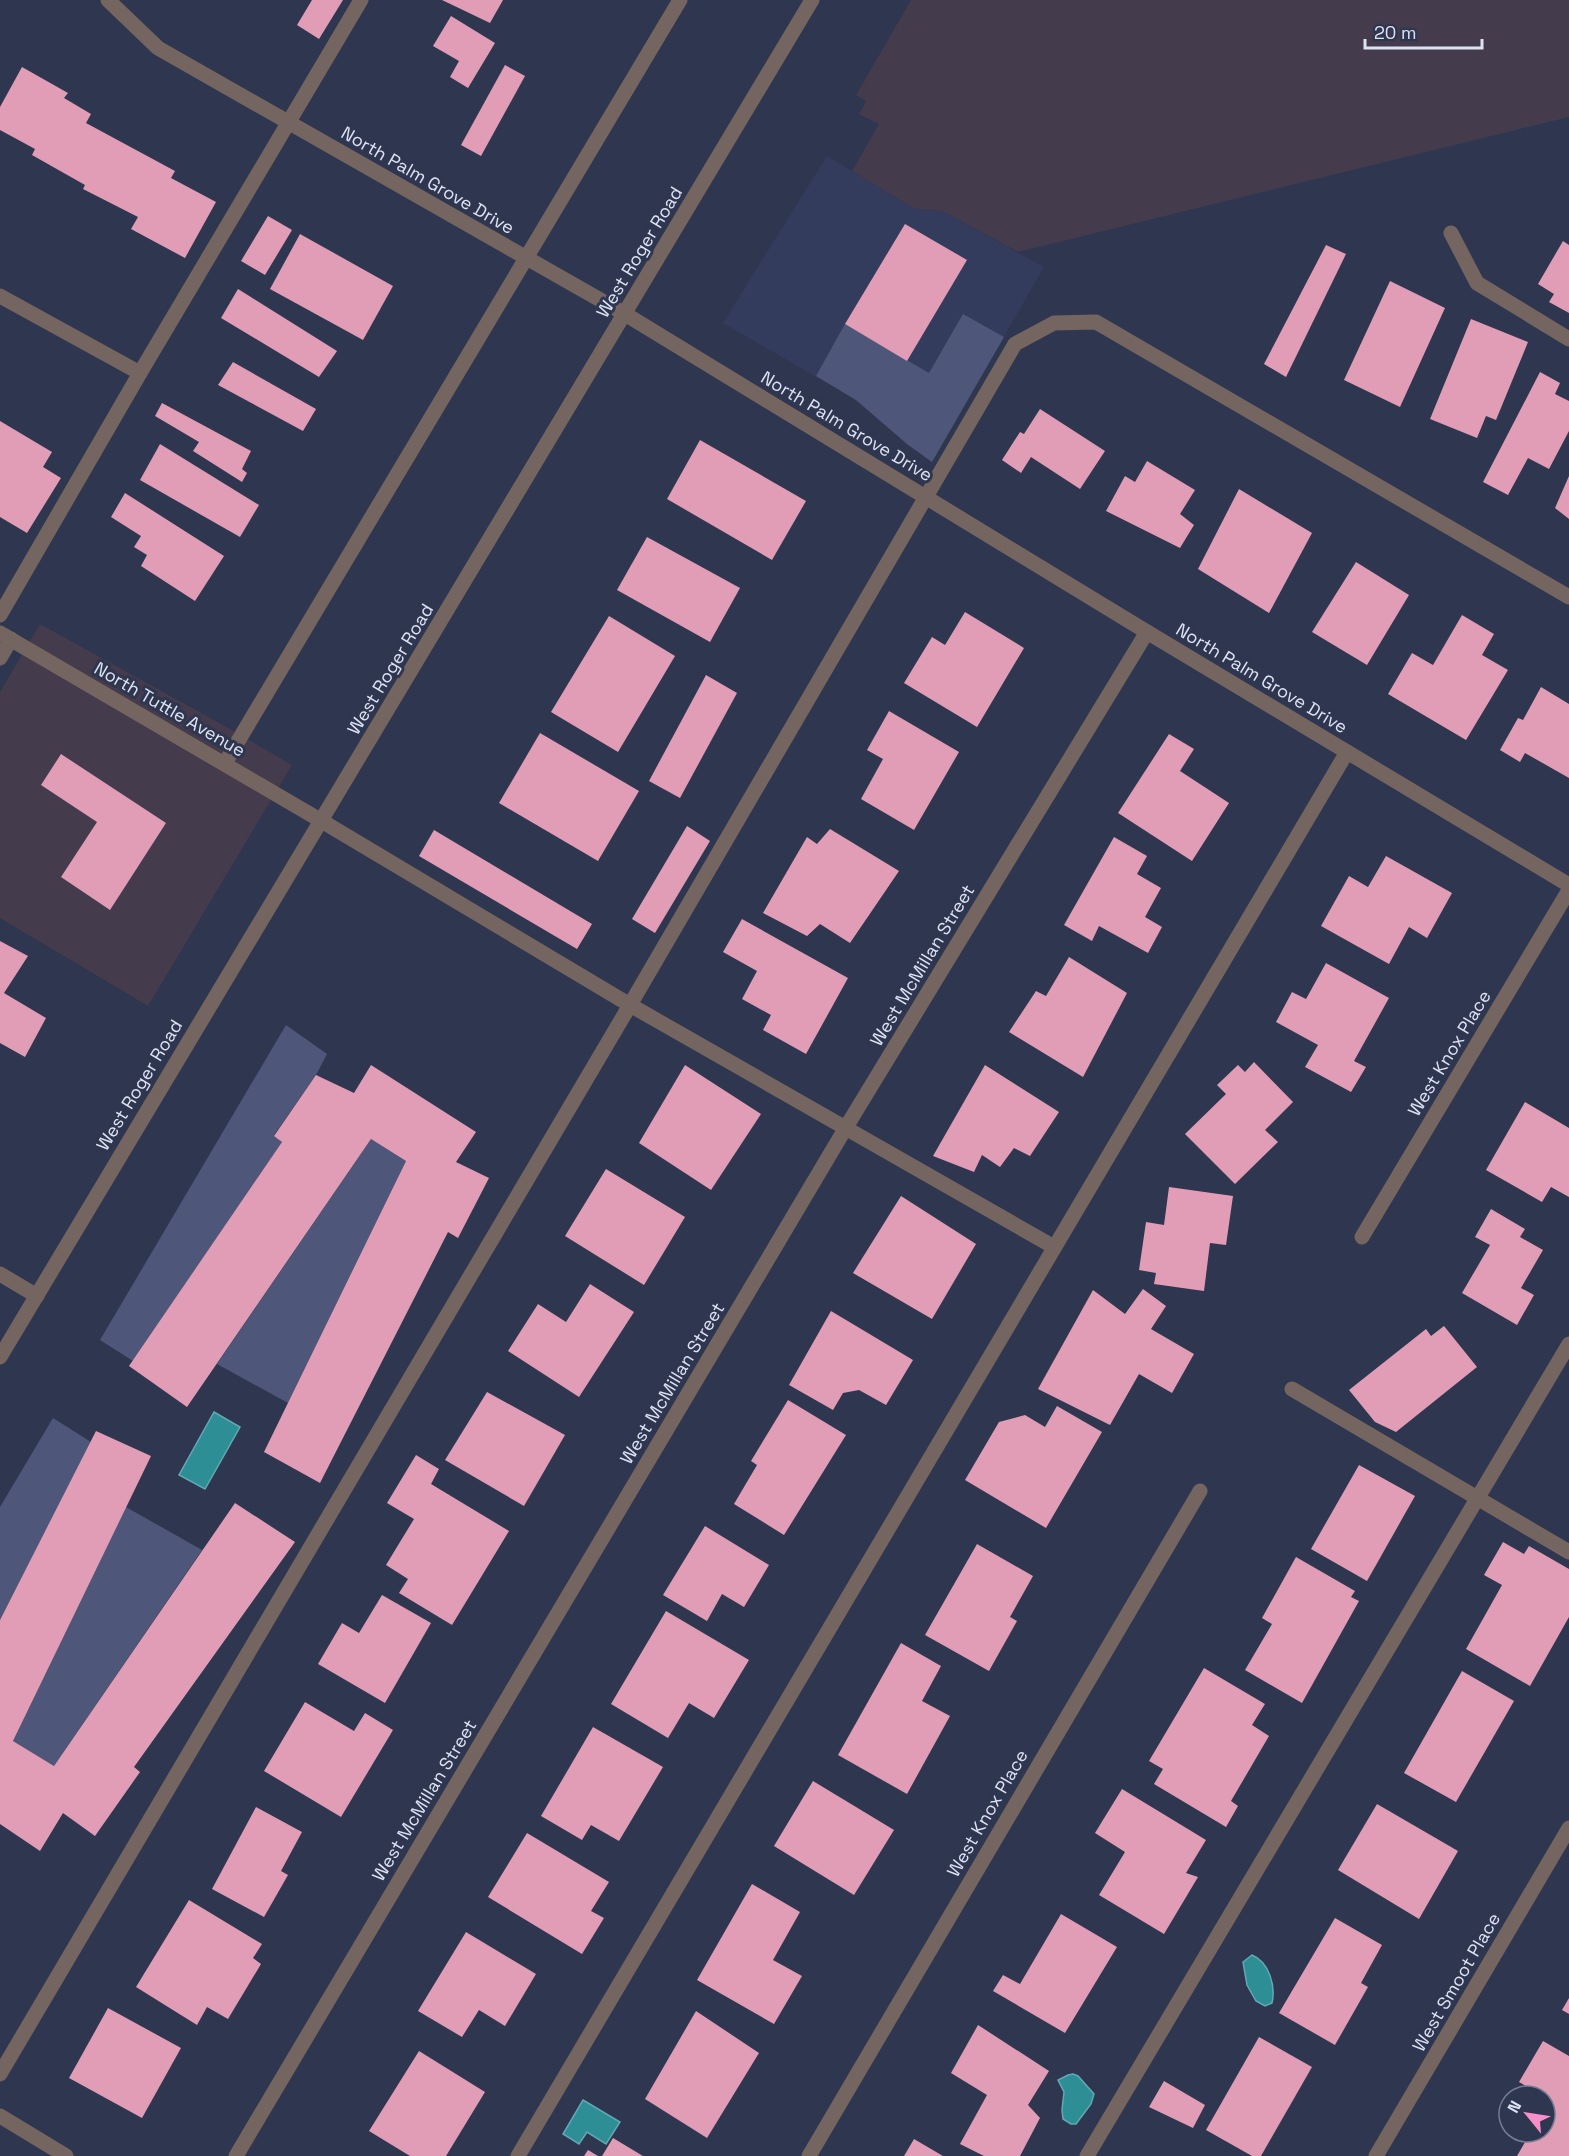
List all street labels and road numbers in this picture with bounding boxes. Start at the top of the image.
street label: North Palm Grove Drive [337,121,519,239]
street label: West Roger Road [591,182,687,322]
street label: North Palm Grove Drive [757,366,937,486]
street label: West Roger Road [342,599,438,739]
street label: North Palm Grove Drive [1172,618,1352,738]
street label: North Tuttle Avenue [90,656,250,762]
street label: West McMillan Street [865,880,979,1050]
street label: West Knox Place [1402,986,1496,1120]
street label: West Roger Road [91,1015,187,1155]
street label: West McMillan Street [615,1298,729,1468]
street label: West McMillan Street [367,1715,481,1885]
street label: West Knox Place [941,1745,1033,1881]
street label: West Smoot Place [1407,1909,1505,2055]

